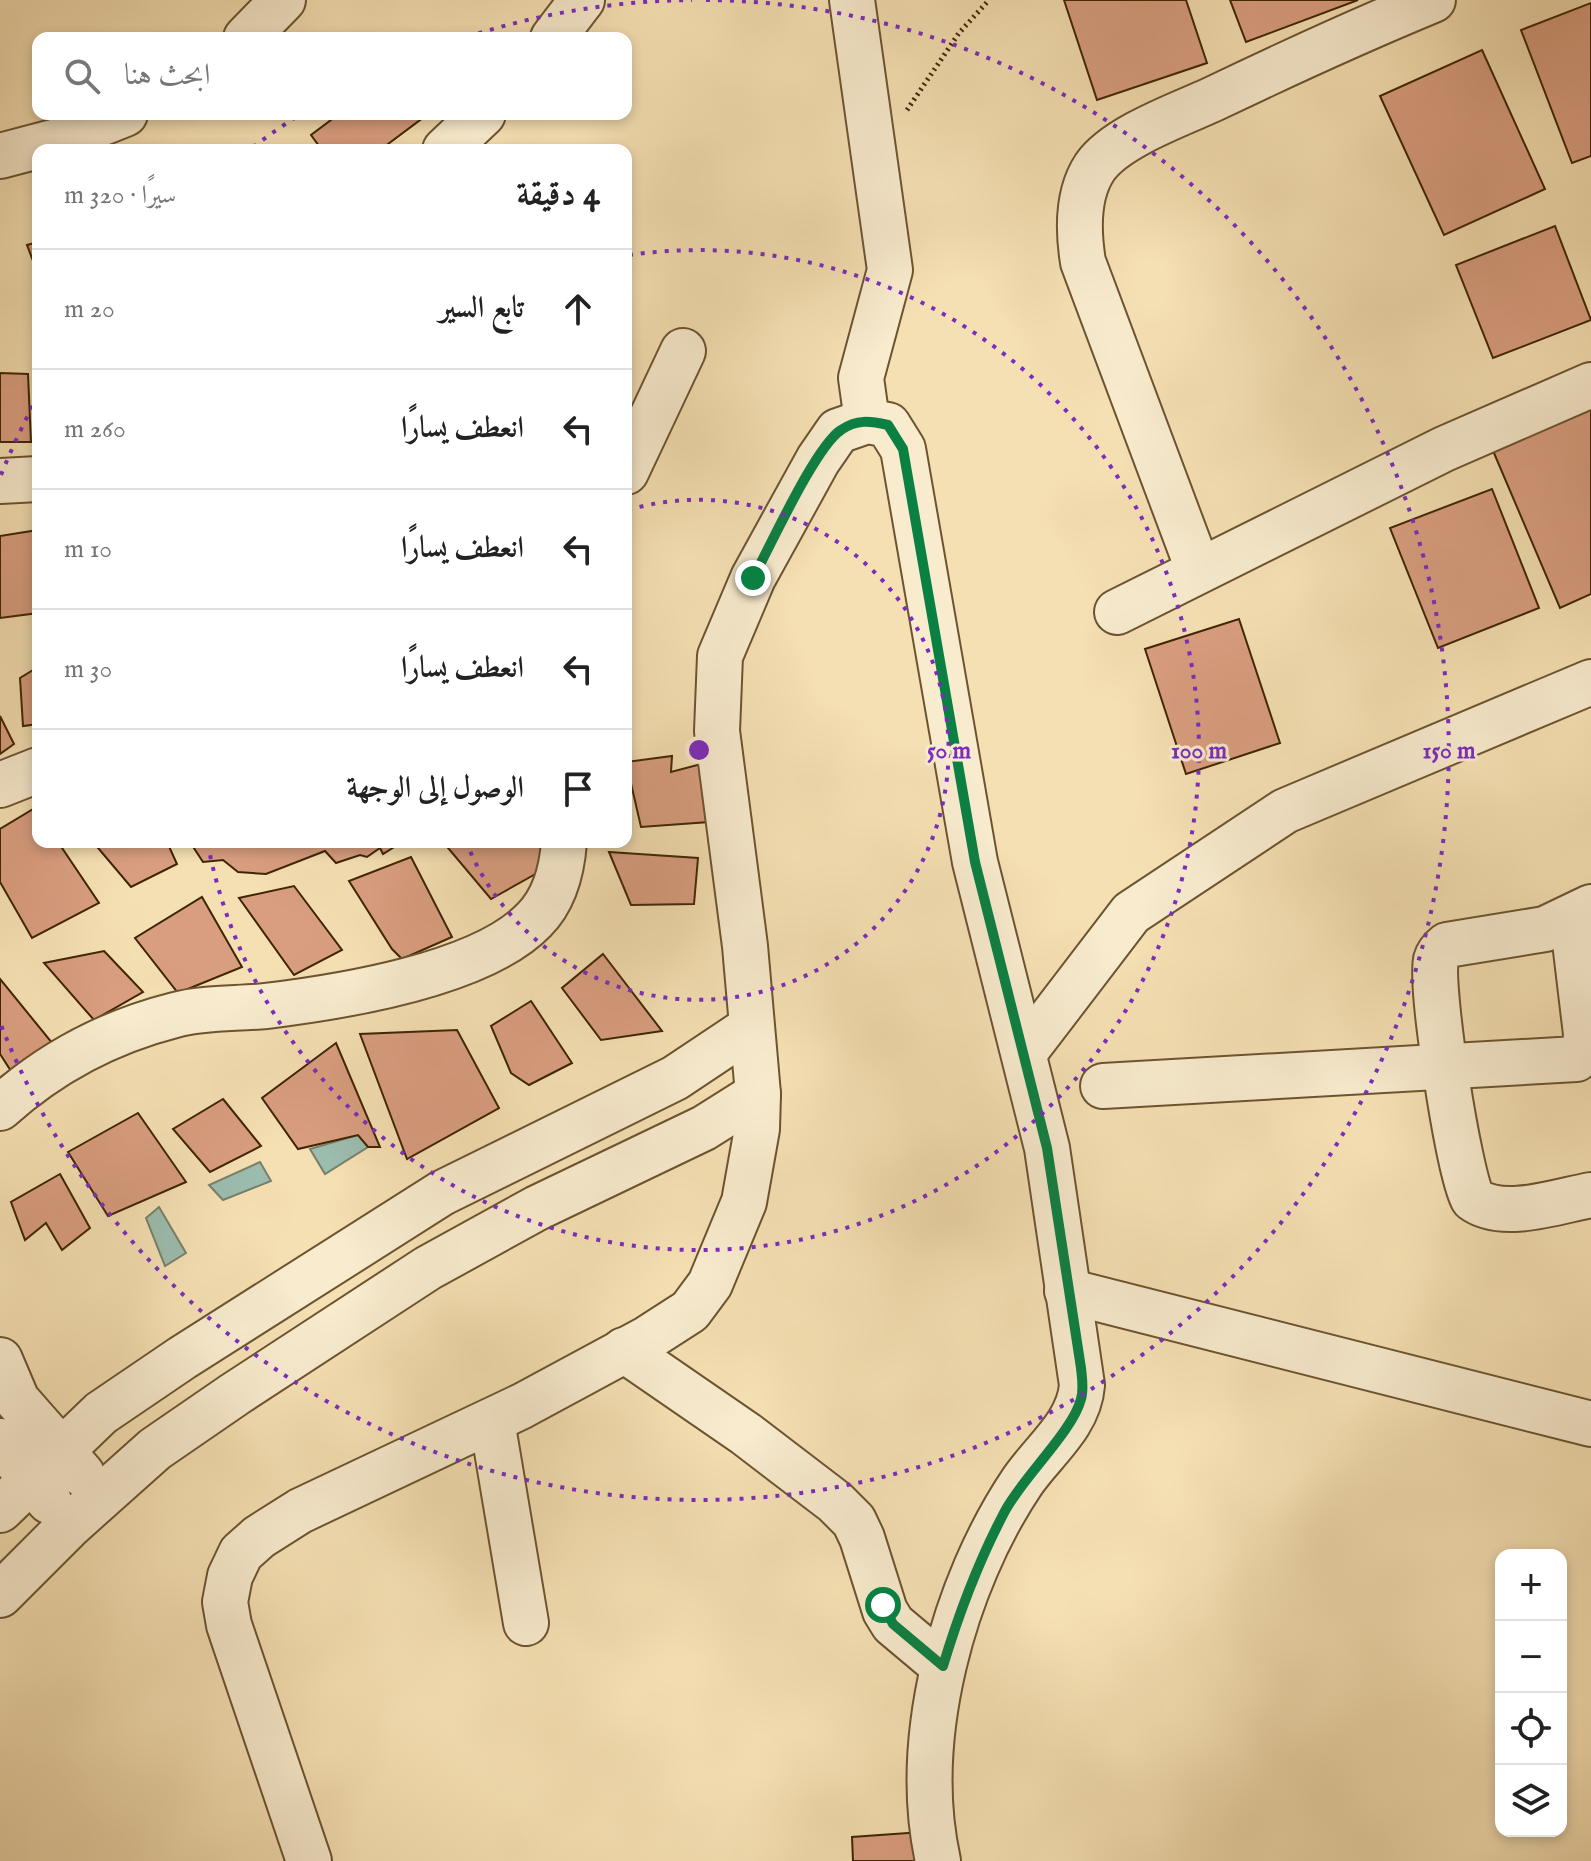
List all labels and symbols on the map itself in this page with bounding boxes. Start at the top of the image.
route end [735,560,771,596]
centre of rings [685,736,713,764]
text: 50 m [927,736,972,767]
text: 100 m [1171,736,1228,767]
text: 150 m [1422,736,1476,767]
route start [865,1587,901,1623]

